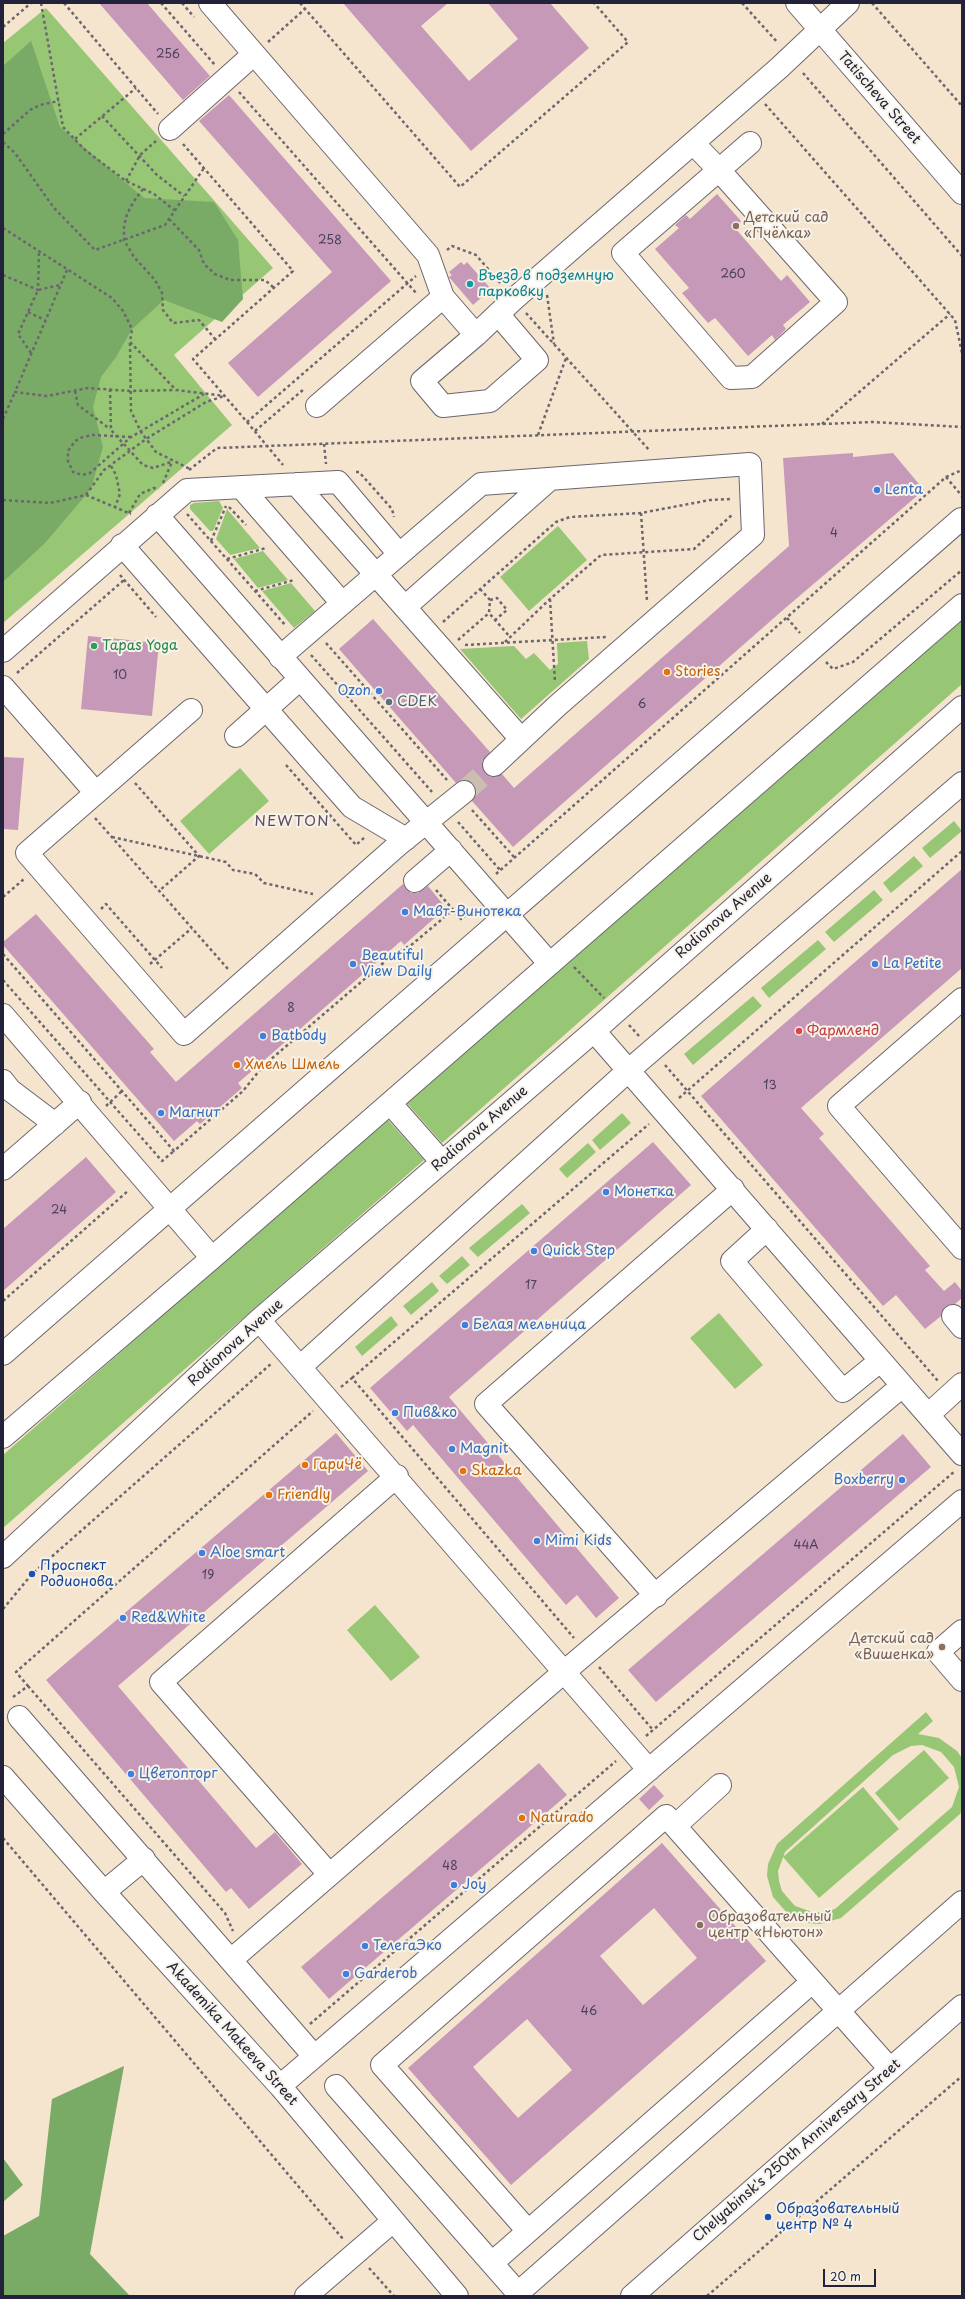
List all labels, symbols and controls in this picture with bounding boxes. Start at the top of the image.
house number: 256 [156,48,180,62]
street label: Tatischeva Street [834,48,924,148]
place label: Детский сад «Пчёлка» [744,210,829,242]
marker: Детский сад «Пчёлка» [731,221,741,231]
house number: 258 [318,234,342,248]
place label: Въезд в подземную парковку [478,268,614,300]
house number: 260 [720,268,746,282]
marker: Въезд в подземную парковку [465,279,475,289]
place label: Lenta [885,482,923,498]
marker: Lenta [872,485,882,495]
house number: 4 [830,527,838,541]
place label: Tapas Yoga [102,638,178,654]
marker: Tapas Yoga [89,641,99,651]
place label: Stories [675,664,720,680]
marker: Stories [662,667,672,677]
house number: 10 [113,669,127,683]
place label: Ozon [338,683,371,699]
marker: Ozon [374,686,384,696]
place label: CDEK [397,694,437,710]
marker: CDEK [384,697,394,707]
house number: 6 [638,698,646,712]
district label: NEWTON [254,813,330,831]
street label: Rodionova Avenue [673,870,775,962]
place label: Мавт-Винотека [413,904,521,920]
marker: Мавт-Винотека [400,907,410,917]
place label: Beautiful View Daily [361,948,432,980]
place label: La Petite [883,956,942,972]
marker: Beautiful View Daily [348,959,358,969]
marker: La Petite [870,959,880,969]
house number: 8 [287,1002,295,1016]
place label: Фармленд [807,1023,879,1039]
marker: Фармленд [794,1026,804,1036]
place label: Batbody [271,1028,327,1044]
marker: Batbody [258,1031,268,1041]
place label: Хмель Шмель [245,1057,340,1073]
marker: Хмель Шмель [232,1060,242,1070]
house number: 13 [763,1079,777,1093]
street label: Rodionova Avenue [429,1083,531,1175]
place label: Магнит [169,1105,220,1121]
marker: Магнит [156,1108,166,1118]
place label: Монетка [614,1184,674,1200]
marker: Монетка [601,1187,611,1197]
house number: 24 [51,1204,67,1218]
place label: Quick Step [542,1243,615,1259]
marker: Quick Step [529,1246,539,1256]
house number: 17 [525,1279,537,1293]
street label: Rodionova Avenue [185,1296,287,1390]
place label: Белая мельница [473,1317,586,1333]
marker: Белая мельница [460,1320,470,1330]
place label: Пив&ко [403,1405,457,1421]
marker: Пив&ко [390,1408,400,1418]
place label: Magnit [460,1441,508,1457]
marker: Magnit [447,1444,457,1454]
place label: ГариЧё [313,1457,362,1473]
marker: ГариЧё [300,1460,310,1470]
place label: Skazka [471,1463,522,1479]
marker: Skazka [458,1466,468,1476]
place label: Boxberry [834,1472,894,1488]
marker: Boxberry [897,1475,907,1485]
place label: Friendly [277,1487,331,1503]
marker: Friendly [264,1490,274,1500]
place label: Mimi Kids [545,1533,612,1549]
marker: Mimi Kids [532,1536,542,1546]
house number: 44А [793,1539,819,1553]
place label: Aloe smart [210,1545,285,1561]
marker: Aloe smart [197,1548,207,1558]
place label: Проспект Родионова [40,1558,113,1590]
marker: Проспект Родионова [27,1569,37,1579]
house number: 19 [202,1569,214,1583]
place label: Red&White [131,1610,206,1626]
marker: Red&White [118,1613,128,1623]
place label: Детский сад «Вишенка» [849,1631,934,1664]
marker: Детский сад «Вишенка» [937,1642,947,1652]
place label: Цветопторг [139,1766,217,1782]
marker: Цветопторг [126,1769,136,1779]
place label: Naturado [530,1810,594,1826]
marker: Naturado [517,1813,527,1823]
house number: 48 [442,1860,458,1874]
place label: Joy [462,1877,486,1893]
marker: Joy [449,1880,459,1890]
place label: Образовательный центр «Ньютон» [708,1909,832,1942]
marker: Образовательный центр «Ньютон» [695,1920,705,1930]
place label: ТелегаЭко [373,1938,442,1954]
marker: ТелегаЭко [360,1941,370,1951]
street label: Akademika Makeeva Street [163,1959,301,2109]
place label: Garderob [354,1966,417,1982]
marker: Garderob [341,1969,351,1979]
house number: 46 [581,2005,597,2019]
street label: Chelyabinsk's 250th Anniversary Street [690,2056,904,2246]
place label: Образовательный центр № 4 [776,2201,900,2234]
marker: Образовательный центр № 4 [763,2212,773,2222]
scale bar [825,2261,878,2287]
text: 20 m [830,2267,861,2285]

